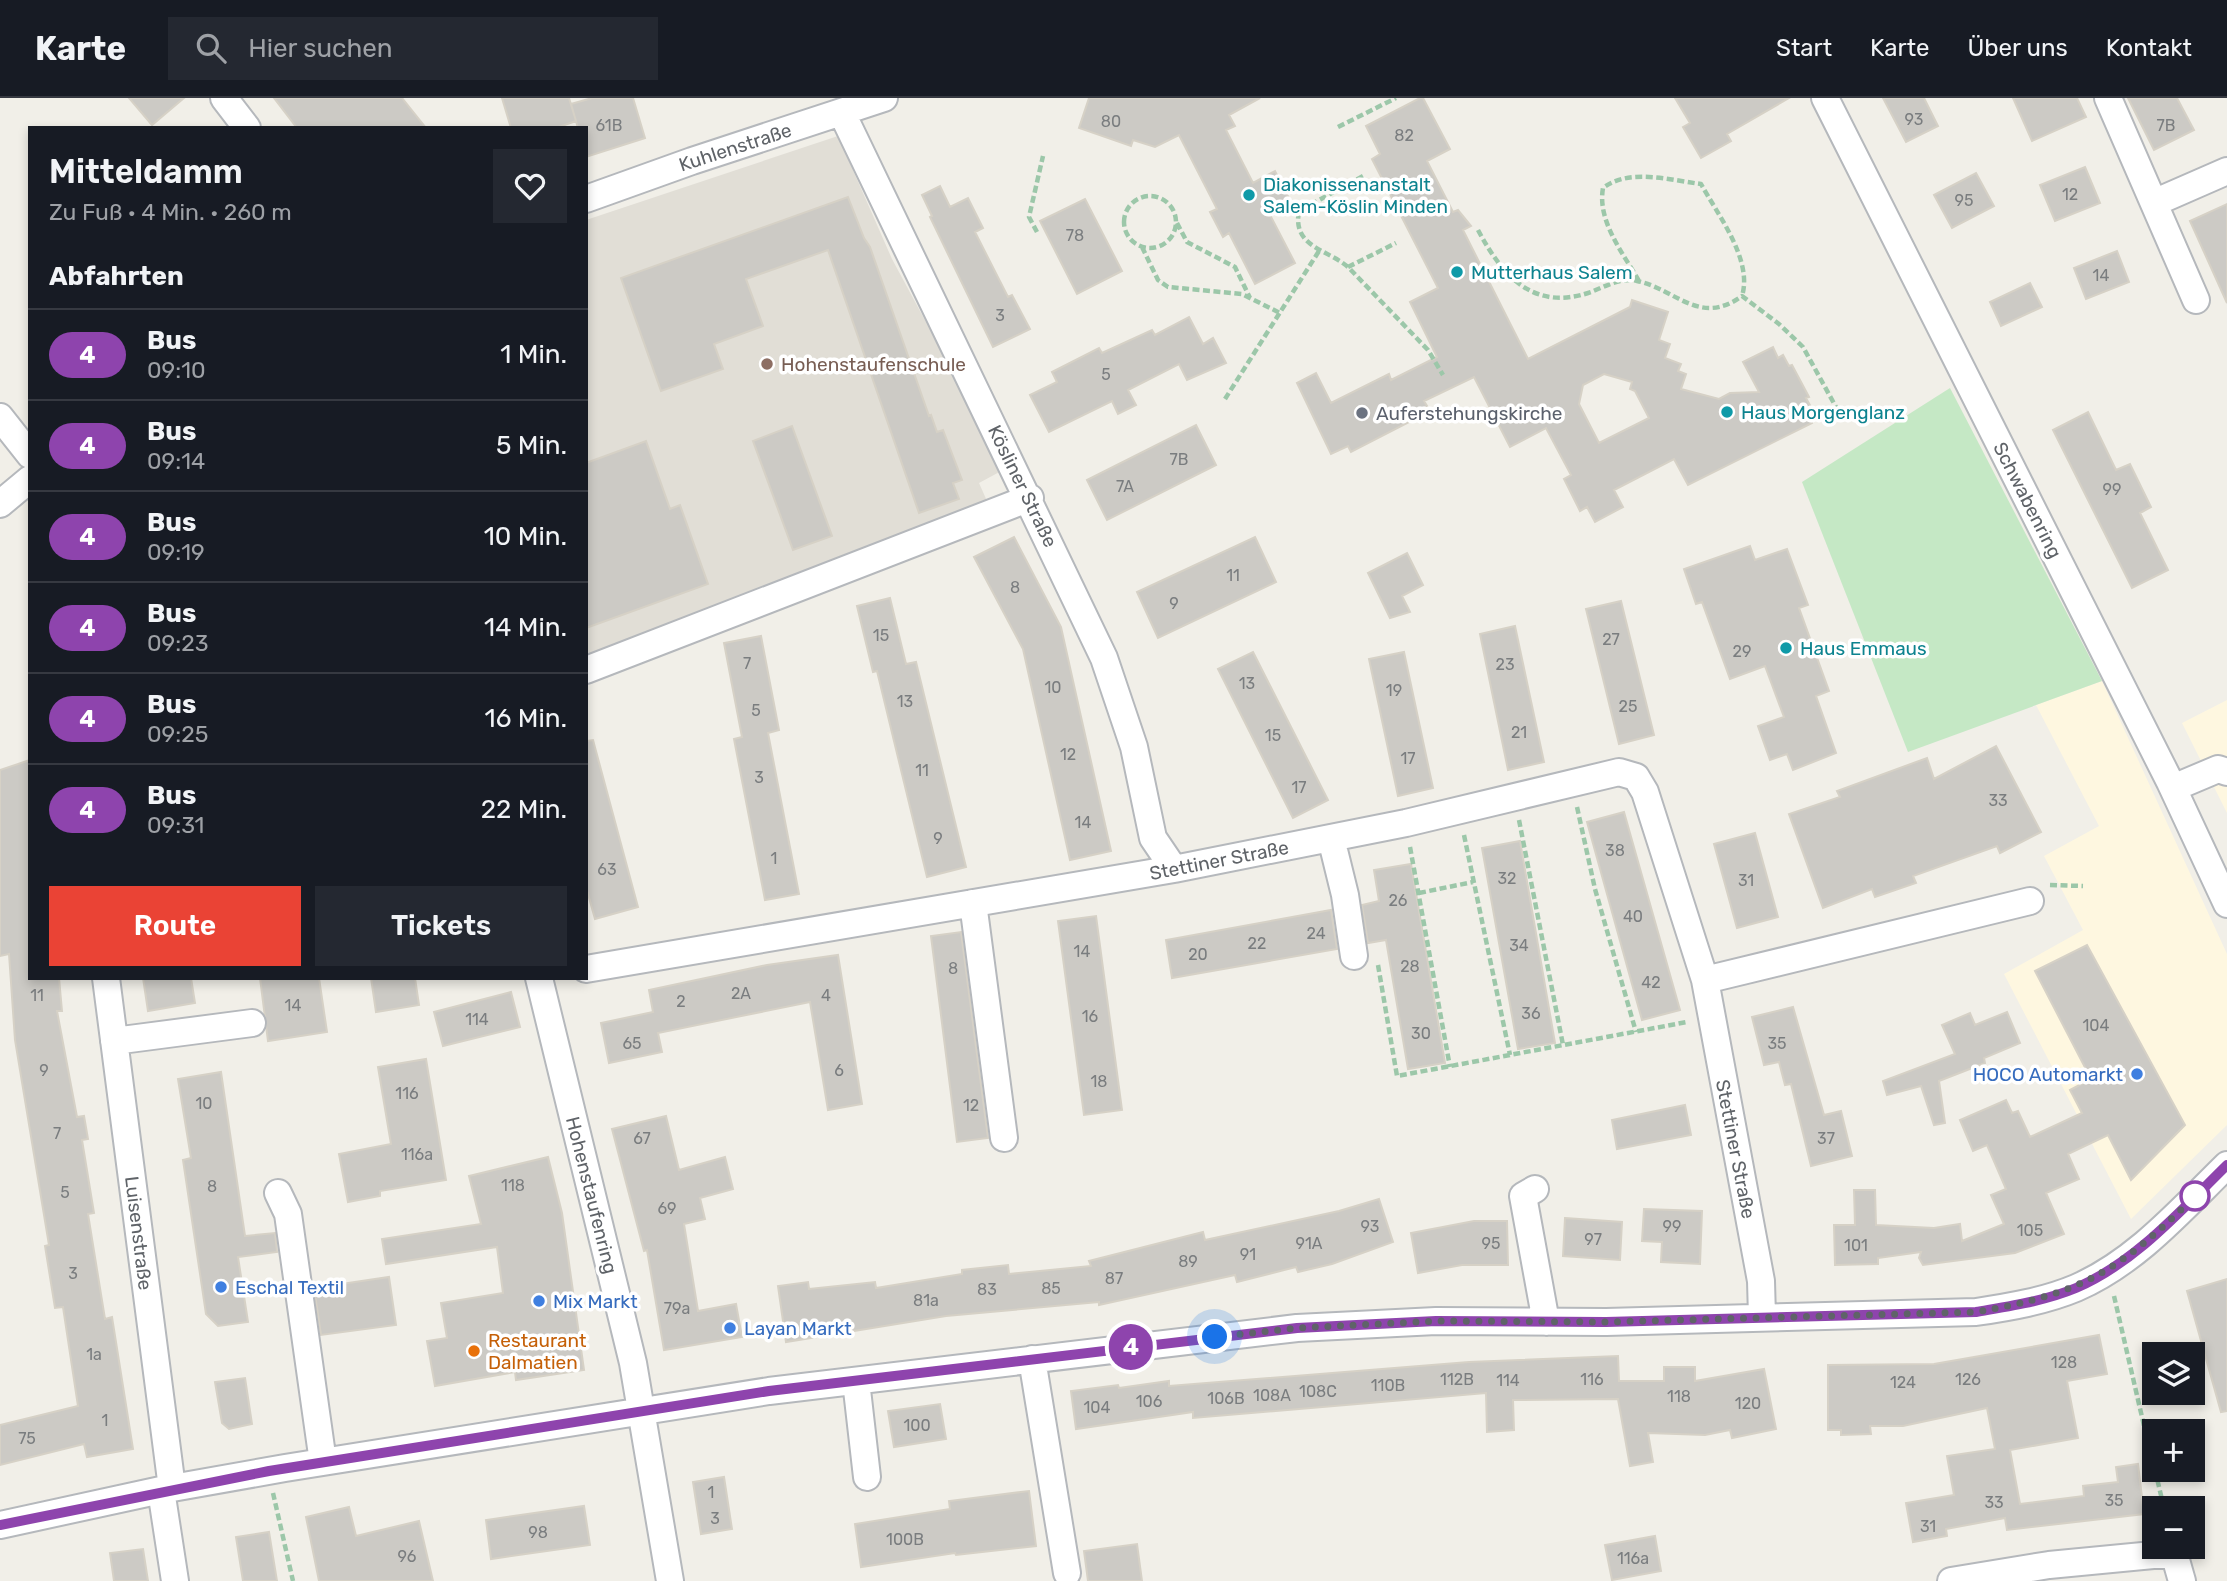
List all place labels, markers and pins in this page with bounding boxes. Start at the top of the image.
place label: Diakonissenanstalt Salem-Köslin Minden [1263,173,1448,218]
marker: Diakonissenanstalt Salem-Köslin Minden [1241,187,1257,203]
place label: Mutterhaus Salem [1471,261,1633,284]
marker: Mutterhaus Salem [1449,264,1465,280]
place label: Hohenstaufenschule [781,353,966,376]
marker: Hohenstaufenschule [759,356,775,372]
place label: Haus Morgenglanz [1741,401,1905,424]
place label: Auferstehungskirche [1376,402,1562,425]
marker: Haus Morgenglanz [1719,404,1735,420]
marker: Auferstehungskirche [1354,405,1370,421]
place label: Haus Emmaus [1800,637,1927,660]
marker: Haus Emmaus [1778,640,1794,656]
place label: HOCO Automarkt [1973,1063,2124,1086]
marker: HOCO Automarkt [2129,1066,2145,1082]
unlabelled marker [2180,1181,2210,1211]
place label: Eschal Textil [235,1276,344,1299]
marker: Eschal Textil [213,1279,229,1295]
place label: Mix Markt [553,1290,638,1313]
marker: Mix Markt [531,1293,547,1309]
place label: Layan Markt [744,1317,852,1340]
marker: Layan Markt [722,1320,738,1336]
place label: Restaurant Dalmatien [488,1329,587,1374]
marker: Restaurant Dalmatien [466,1343,482,1359]

